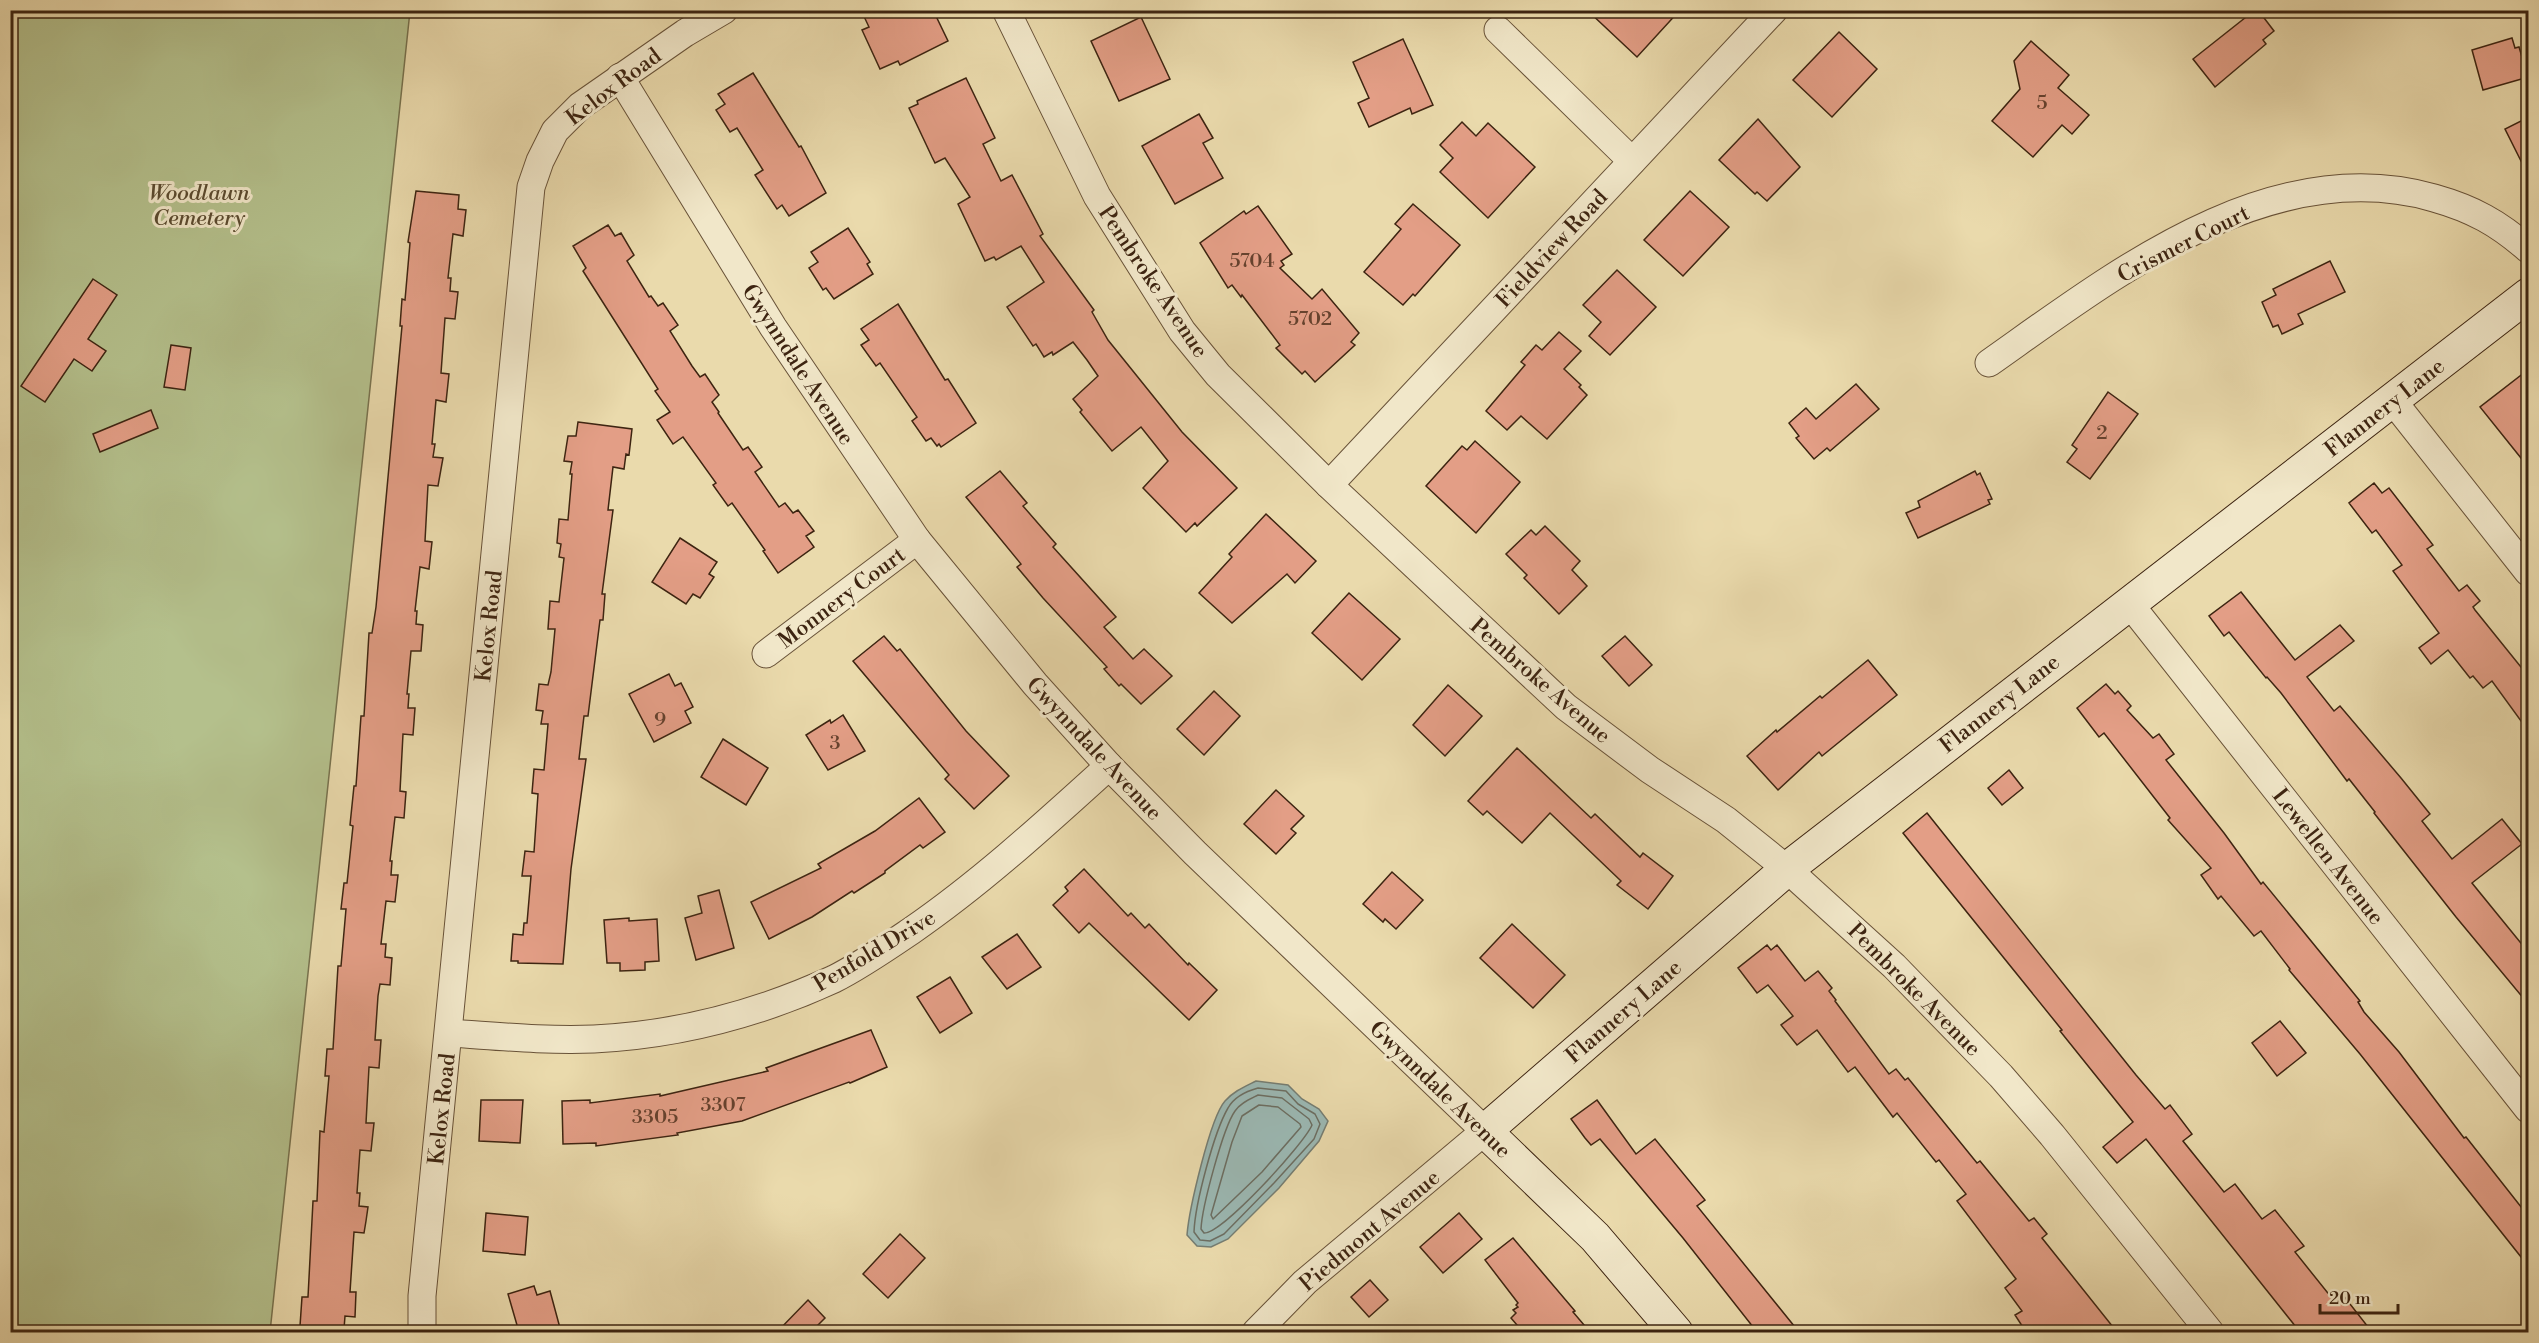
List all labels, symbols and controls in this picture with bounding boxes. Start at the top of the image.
street label: Kelox Road [561,42,667,132]
house number: 5 [2036,91,2048,116]
park label: Woodlawn Cemetery [148,180,250,232]
street label: Fieldview Road [1490,184,1614,314]
street label: Crismer Court [2113,199,2254,289]
street label: Pembroke Avenue [1092,201,1214,363]
house number: 5704 [1229,249,1275,274]
street label: Gwynndale Avenue [736,279,860,450]
house number: 5702 [1288,307,1332,332]
street label: Flannery Lane [2320,353,2450,463]
house number: 2 [2096,421,2108,446]
street label: Monnery Court [773,541,911,655]
street label: Kelox Road [470,568,509,683]
street label: Pembroke Avenue [1464,613,1616,750]
street label: Flannery Lane [1935,649,2065,759]
street label: Gwynndale Avenue [1020,672,1167,826]
house number: 9 [654,708,666,733]
house number: 3 [829,731,841,756]
street label: Lewellen Avenue [2266,783,2390,931]
street label: Penfold Drive [809,904,941,998]
street label: Pembroke Avenue [1842,918,1986,1062]
street label: Flannery Lane [1560,954,1688,1070]
street label: Gwynndale Avenue [1363,1016,1516,1165]
street label: Kelox Road [423,1051,462,1166]
house number: 3307 [700,1093,746,1118]
house number: 3305 [632,1105,678,1130]
street label: Piedmont Avenue [1294,1164,1446,1298]
scale bar [2320,1277,2398,1315]
text: 20 m [2329,1287,2371,1310]

